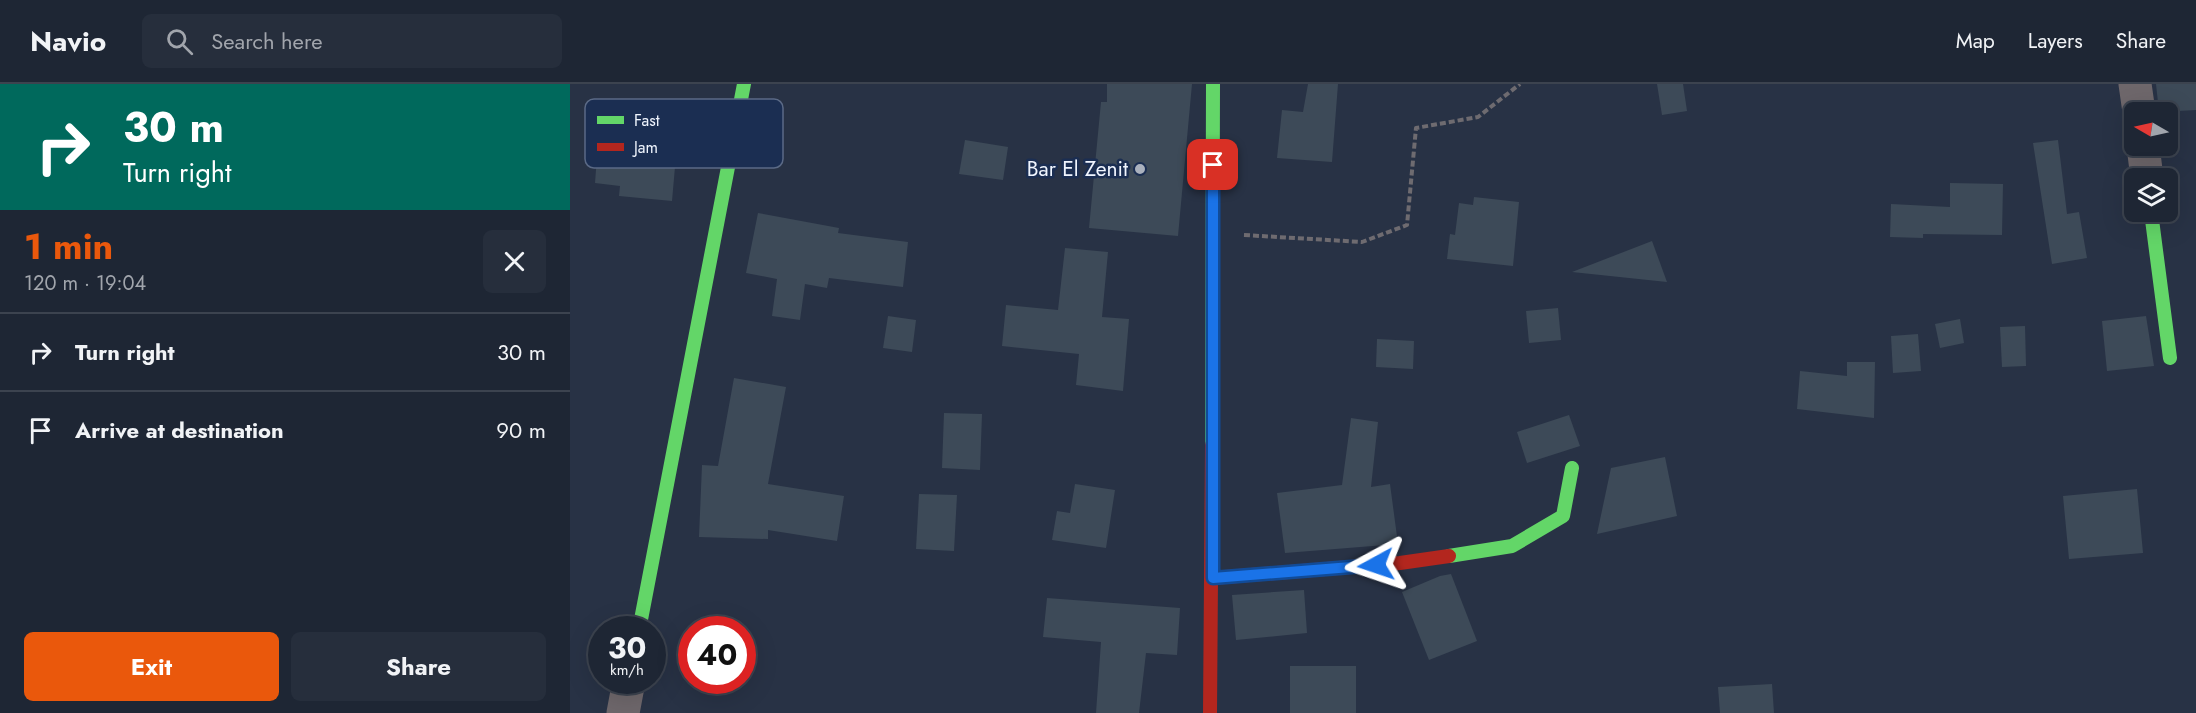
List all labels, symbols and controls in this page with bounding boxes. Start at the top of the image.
search box [142,14,562,68]
text: Navio [30,21,106,62]
icon: search [163,25,196,58]
text: Search here [211,25,322,57]
text: Map [1956,26,1995,56]
text: Layers [2028,26,2083,56]
text: Share [2116,26,2166,56]
text: 30 m [123,97,224,158]
legend [585,99,783,168]
north arrow [2124,102,2178,156]
map controls [2124,102,2178,222]
icon: right [24,108,102,186]
text: Fast [634,109,660,132]
text: Jam [632,136,658,159]
pin [1187,139,1238,190]
icon: arrive [1196,148,1229,181]
text: Turn right [123,153,231,192]
place label: Bar El Zenit [1027,154,1128,184]
marker: Bar El Zenit [1133,162,1147,176]
button: layers [2124,168,2178,222]
text: 1 min [24,220,113,272]
button: close [483,230,546,293]
text: 120 m · 19:04 [24,269,146,298]
icon: right [24,336,57,369]
text: Turn right [75,336,175,368]
text: 30 m [497,336,546,368]
icon: arrive [24,414,57,447]
text: Arrive at destination [75,414,284,446]
text: 90 m [496,414,546,446]
position arrow [1344,533,1408,597]
speed limit sign: 40 [678,616,756,694]
text: 30 [608,626,646,669]
button: Exit [24,632,279,701]
button: Share [291,632,546,701]
text: km/h [610,659,644,681]

